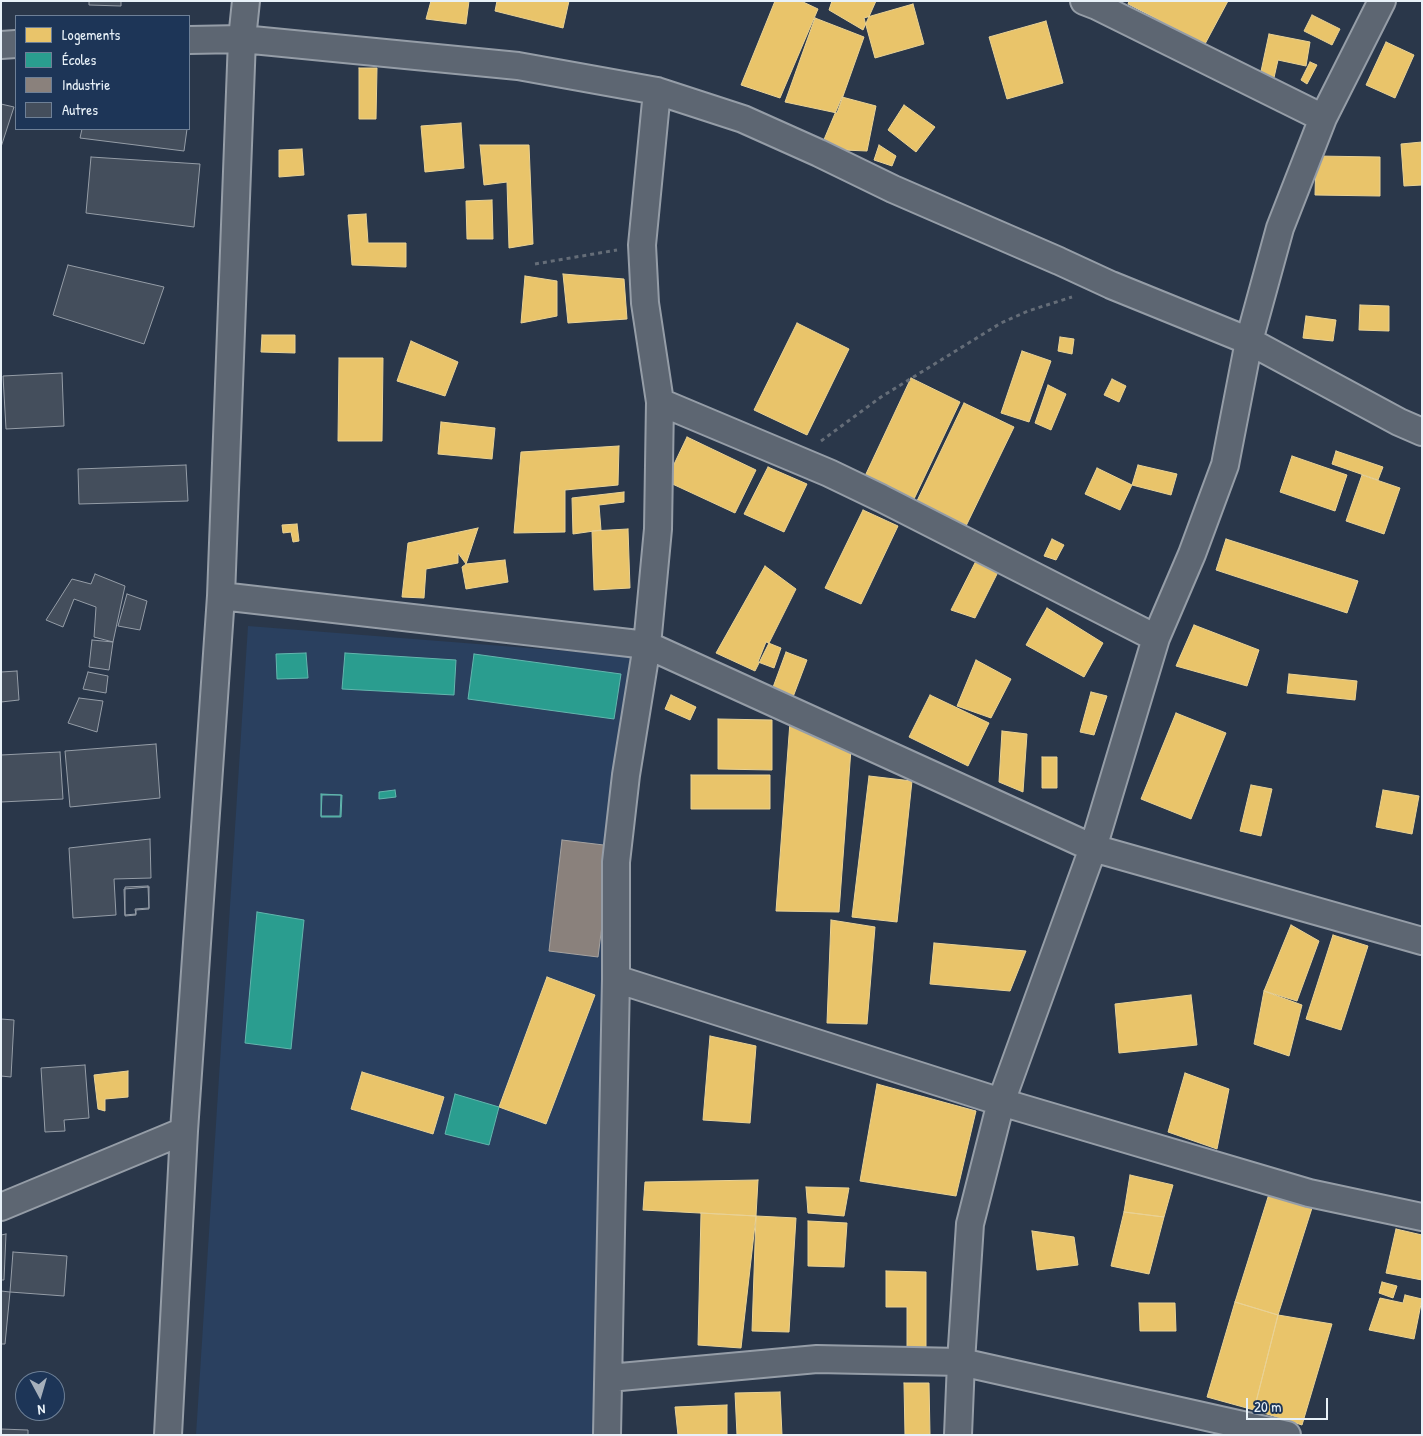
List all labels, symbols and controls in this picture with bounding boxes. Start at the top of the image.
legend [15,15,190,130]
text: Logements [62,24,120,45]
text: Écoles [62,49,96,70]
text: Industrie [62,74,110,95]
text: Autres [62,99,98,120]
north arrow [15,1371,65,1421]
scale bar [1248,1388,1330,1420]
text: 20 m [1254,1396,1281,1417]
text: N [37,1401,46,1420]

